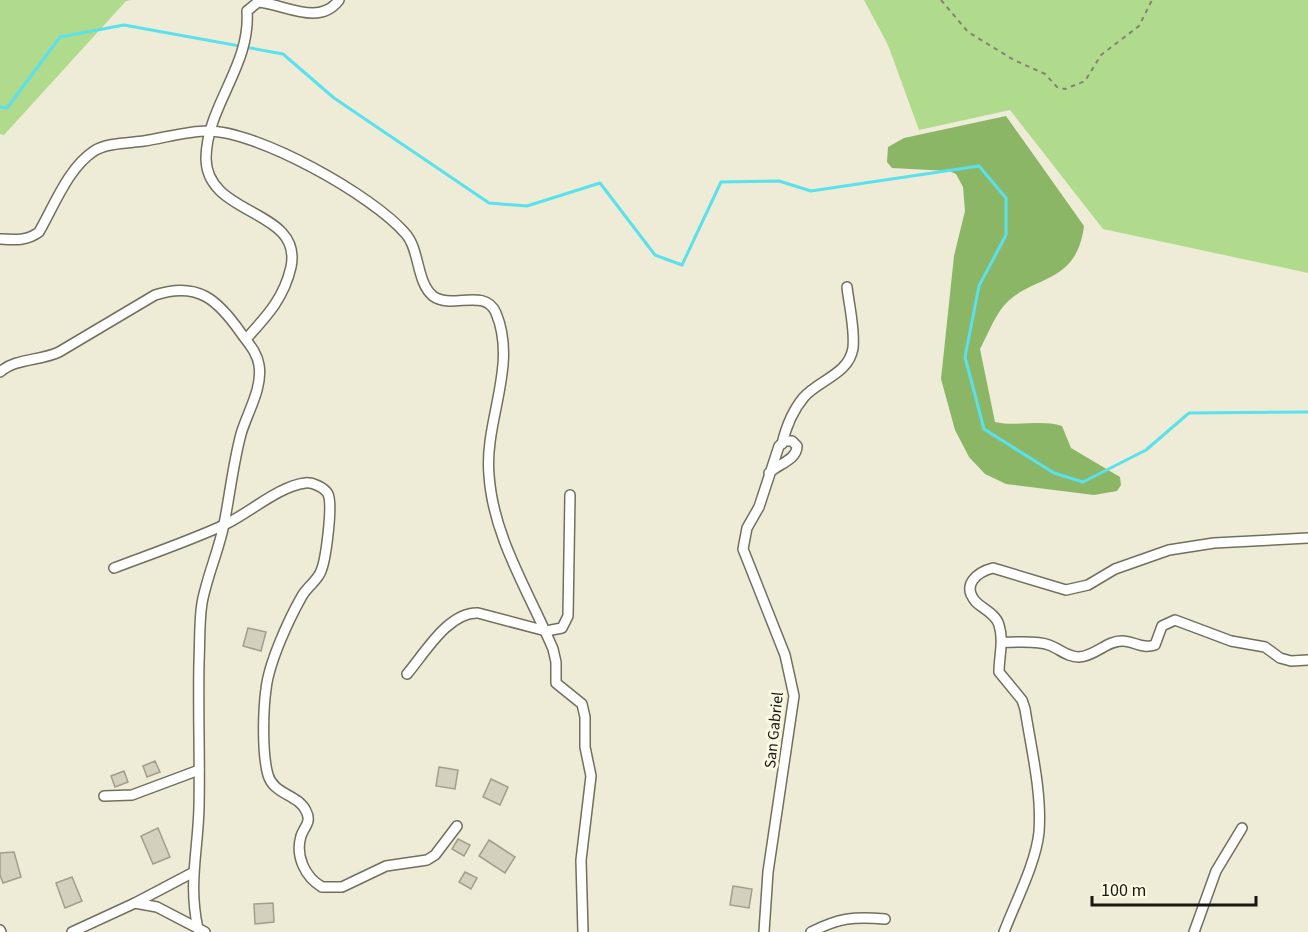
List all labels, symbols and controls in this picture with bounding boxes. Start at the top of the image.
street label: San Gabriel [759,691,789,769]
scale bar [1092,869,1256,907]
text: 100 m [1101,878,1146,903]

